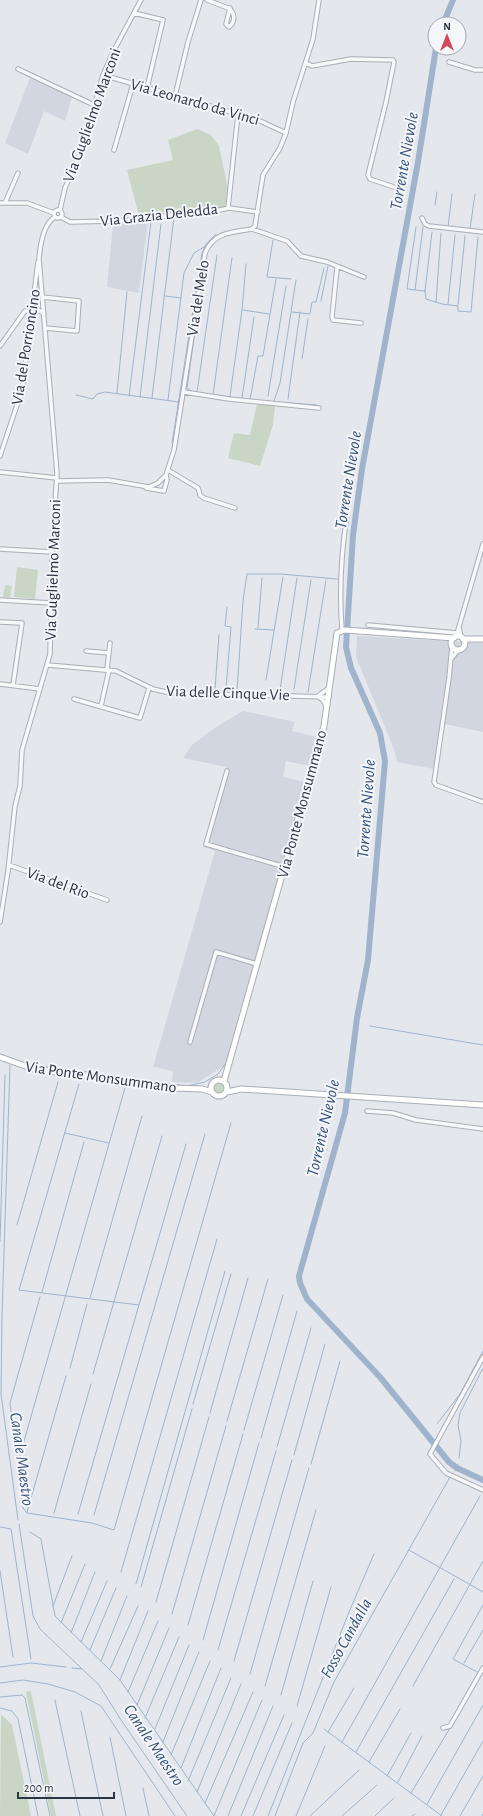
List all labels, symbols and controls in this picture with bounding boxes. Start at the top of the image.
north arrow [427,16,467,56]
text: N [443,21,451,32]
street label: Via Guglielmo Marconi [60,46,124,184]
street label: Via Leonardo da Vinci [129,76,261,128]
water label: Torrente Nievole [387,111,421,211]
street label: Via Grazia Deledda [99,201,219,229]
street label: Via del Melo [184,259,212,337]
street label: Via del Porrioncino [9,288,43,406]
water label: Torrente Nievole [332,430,364,530]
street label: Via Guglielmo Marconi [43,499,63,641]
street label: Via delle Cinque Vie [166,683,290,703]
street label: Via Ponte Monsummano [275,728,329,880]
water label: Torrente Nievole [354,759,378,859]
street label: Via del Rio [24,864,92,902]
street label: Via Ponte Monsummano [24,1058,178,1096]
water label: Torrente Nievole [304,1078,342,1178]
water label: Canale Maestro [7,1411,37,1507]
water label: Fosso Candalla [317,1595,375,1681]
water label: Canale Maestro [121,1701,187,1789]
scale bar [18,1774,114,1800]
text: 200 m [24,1782,54,1794]

